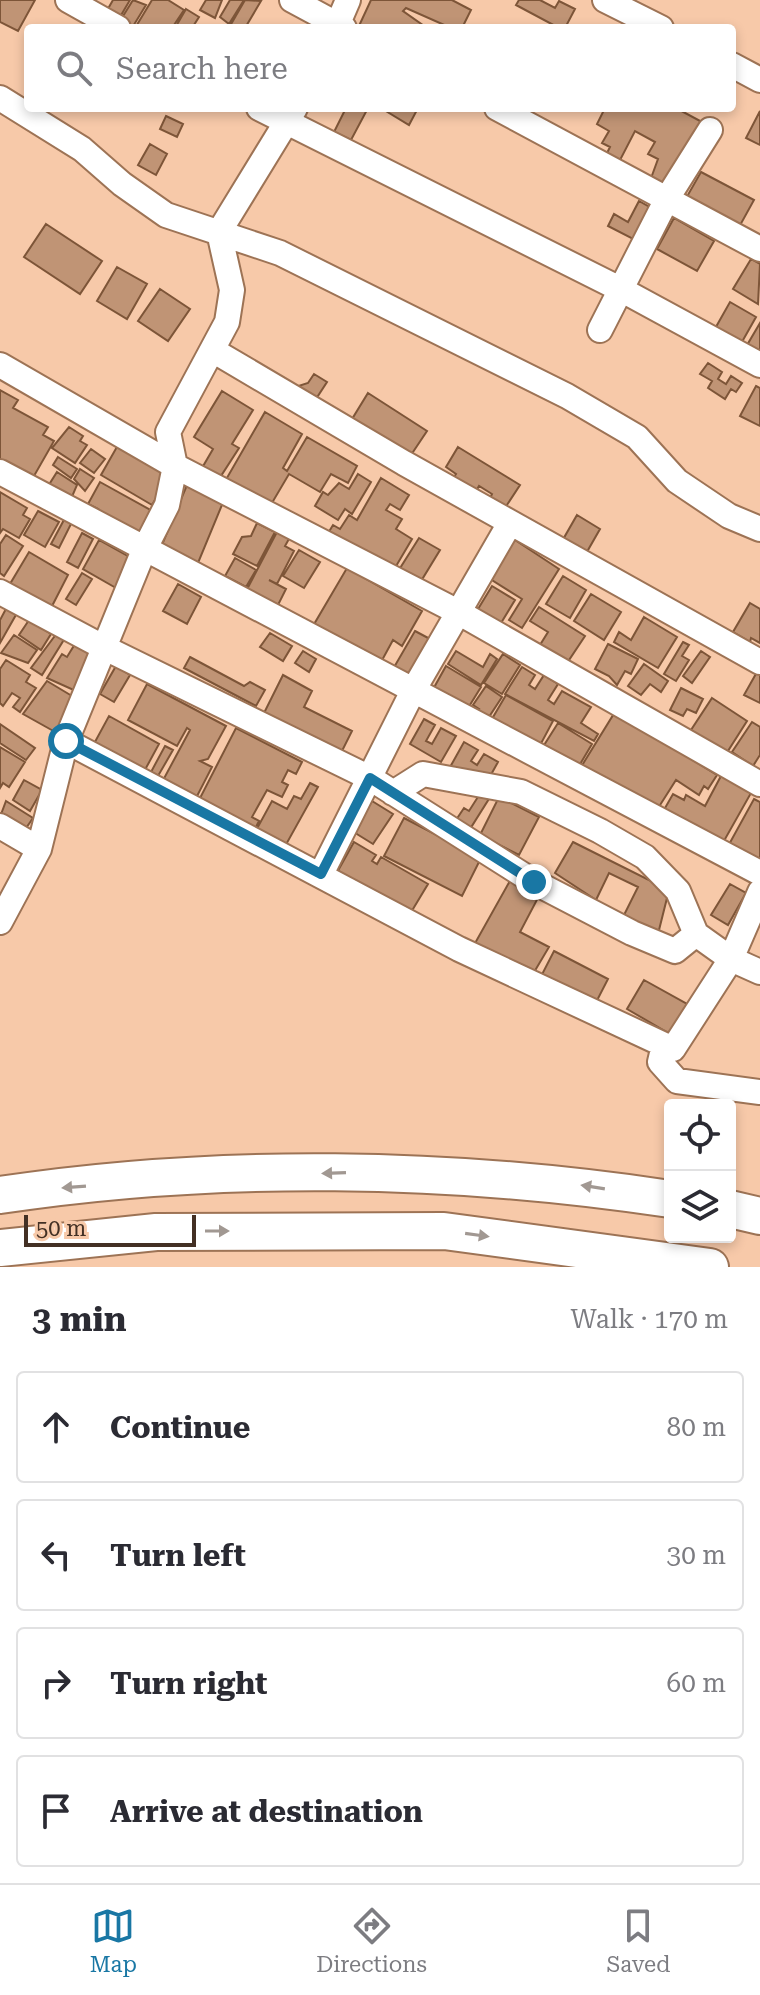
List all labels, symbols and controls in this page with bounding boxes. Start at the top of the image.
search box [24,24,736,112]
icon: search [52,46,96,90]
text: Search here [116,51,288,86]
route start [48,723,84,759]
route end [516,864,552,900]
map controls [664,1099,736,1243]
button: locate [664,1099,736,1171]
one-way arrow [321,1167,346,1180]
button: layers [664,1171,736,1243]
one-way arrow [580,1180,605,1193]
one-way arrow [61,1181,86,1194]
scale bar [24,1211,196,1247]
text: 50 m [36,1216,86,1241]
one-way arrow [205,1225,230,1237]
one-way arrow [465,1229,490,1242]
text: 3 min [32,1299,127,1339]
text: Walk · 170 m [570,1304,728,1334]
icon: ahead [34,1405,78,1449]
text: Continue [110,1410,250,1445]
text: 80 m [667,1412,726,1442]
icon: left [34,1533,78,1577]
text: Turn left [110,1538,246,1573]
text: 30 m [667,1540,726,1570]
icon: right [34,1661,78,1705]
text: Turn right [110,1666,267,1701]
text: 60 m [667,1668,726,1698]
icon: arrive [34,1789,78,1833]
text: Arrive at destination [110,1794,423,1829]
tab: Map [90,1904,137,1977]
tab: Directions [316,1904,427,1977]
tab: Saved [606,1904,670,1977]

